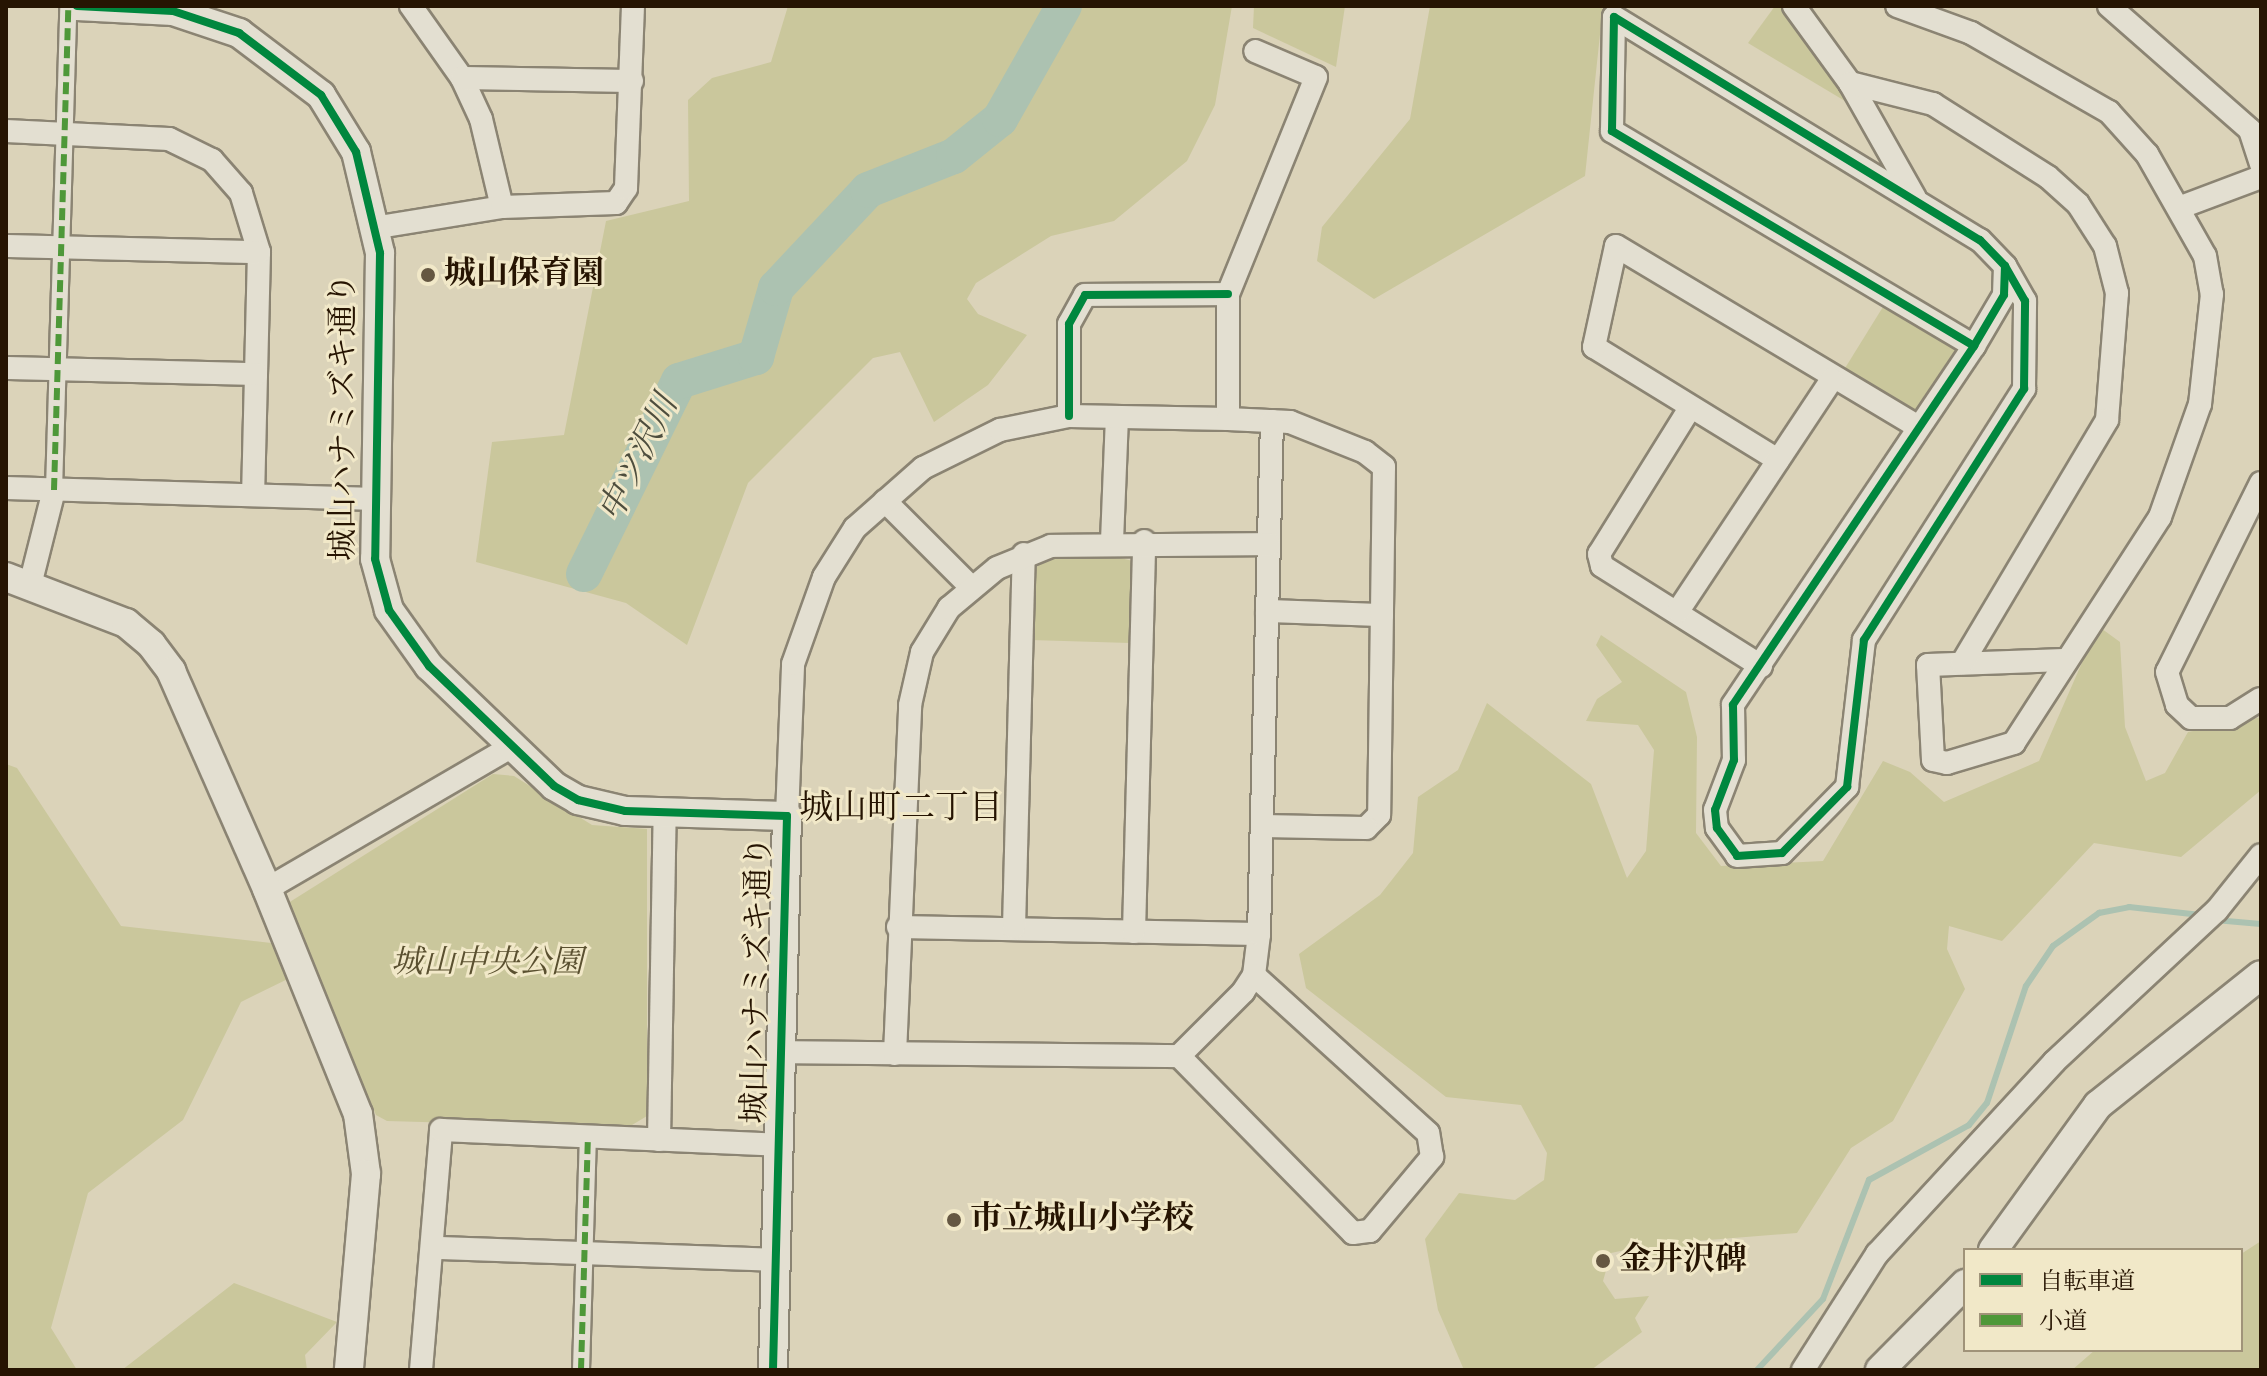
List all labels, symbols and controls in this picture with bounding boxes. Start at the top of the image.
place label: 城山保育園 [444,256,604,294]
marker: 城山保育園 [419,266,437,284]
street label: 城山ハナミズキ通り [326,273,364,561]
water label: 中ツ沢川 [592,389,688,529]
district label: 城山町二丁目 [799,790,1003,830]
street label: 城山ハナミズキ通り [737,836,781,1124]
park label: 城山中央公園 [391,945,583,983]
place label: 市立城山小学校 [970,1201,1194,1239]
marker: 市立城山小学校 [945,1211,963,1229]
place label: 金井沢碑 [1619,1242,1747,1280]
legend [1963,1248,2243,1352]
marker: 金井沢碑 [1594,1252,1612,1270]
text: 自転車道 [2039,1266,2135,1300]
text: 小道 [2039,1306,2087,1340]

